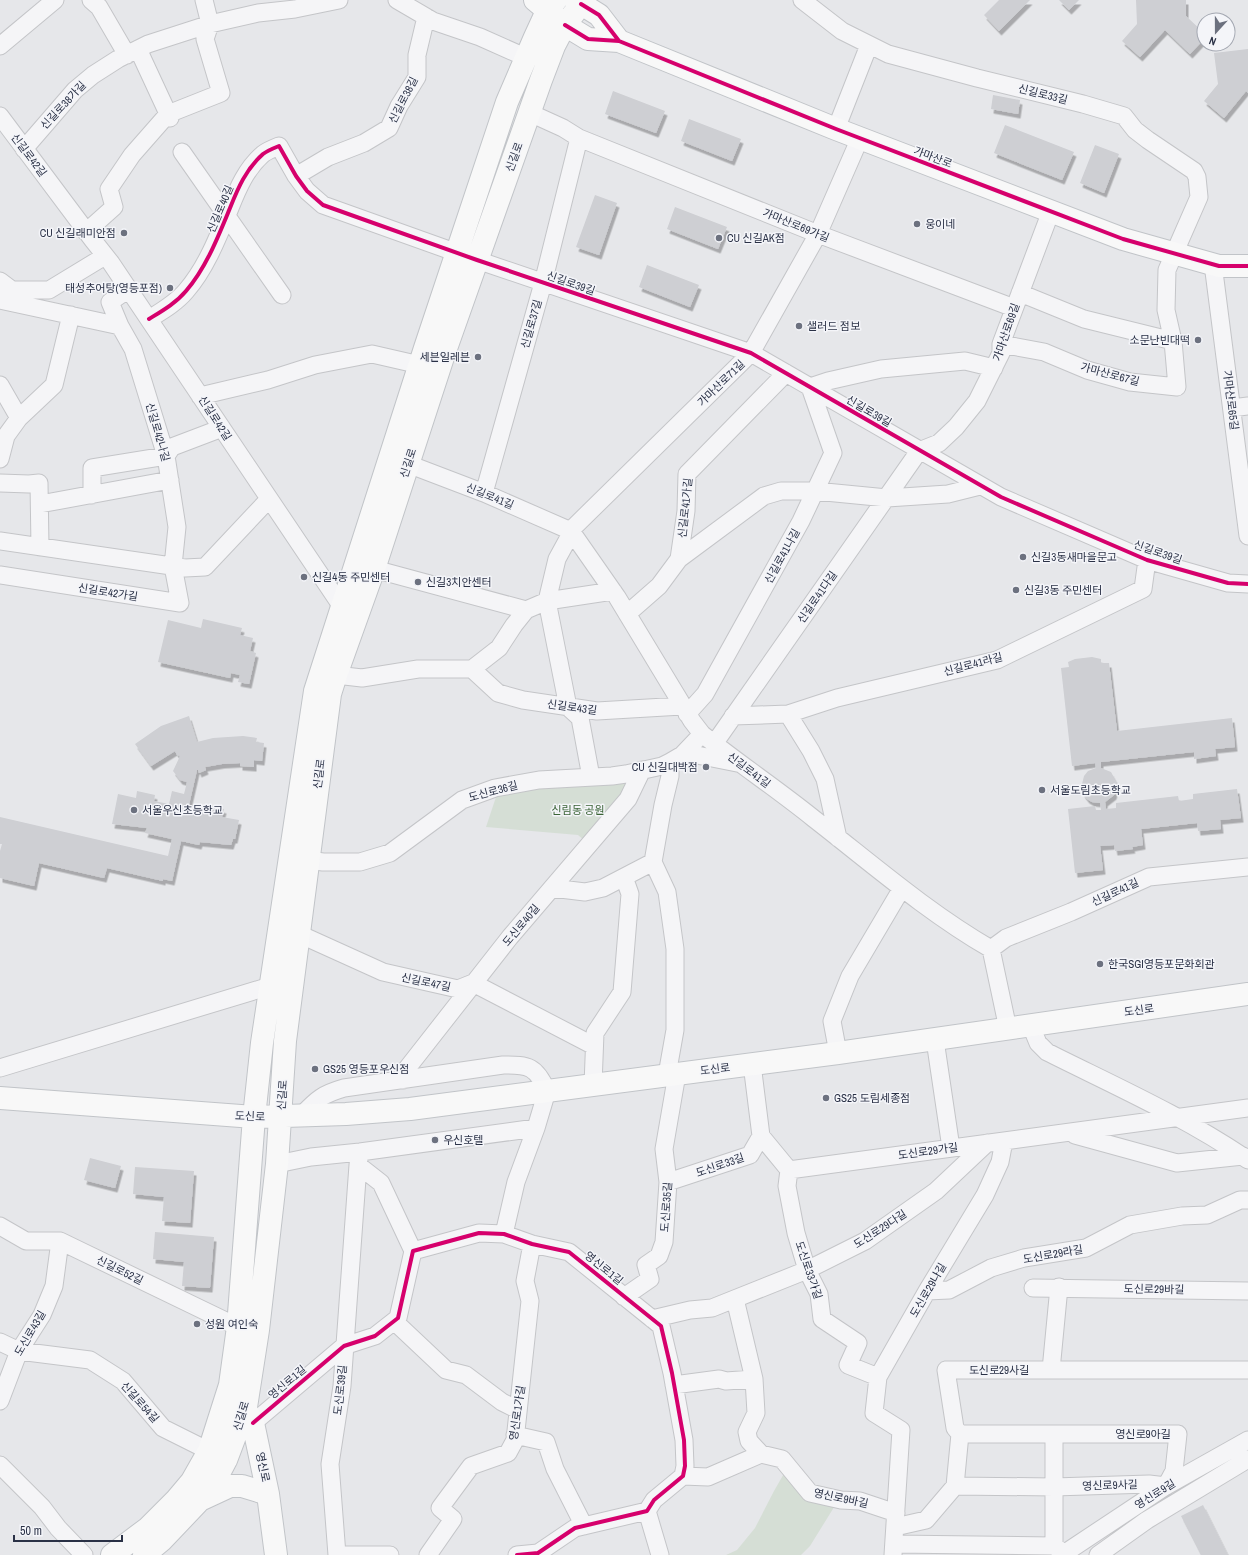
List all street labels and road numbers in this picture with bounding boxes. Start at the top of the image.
street label: 신길로38길 [385,74,421,126]
street label: 신길로38가길 [37,78,89,132]
street label: 신길로33길 [1017,81,1069,107]
street label: 신길로42길 [8,131,50,179]
street label: 신길로 [502,140,526,174]
street label: 가마산로 [912,143,954,171]
street label: 신길로40길 [204,183,236,235]
street label: 가마산로69가길 [761,205,831,245]
street label: 신길로39길 [545,268,597,298]
street label: 신길로37길 [517,298,545,350]
street label: 가마산로69길 [990,301,1022,363]
street label: 가마산로71길 [694,357,748,409]
street label: 가마산로67길 [1079,359,1141,389]
street label: 가마산로65길 [1220,369,1242,431]
street label: 신길로39길 [844,392,894,430]
street label: 신길로42길 [195,393,235,443]
street label: 신길로42나길 [143,401,173,463]
street label: 신길로 [397,446,419,480]
street label: 신길로41가길 [675,477,695,539]
street label: 신길로41길 [464,480,516,512]
street label: 신길로41나길 [761,526,803,586]
street label: 신길로39길 [1132,537,1184,567]
street label: 신길로41다길 [794,568,840,626]
street label: 신길로42가길 [77,580,139,604]
street label: 신길로41라길 [942,649,1004,679]
street label: 신길로43길 [546,697,598,717]
street label: 신길로41길 [725,749,773,791]
street label: 신길로 [310,758,328,790]
street label: 도신로36길 [467,778,519,804]
street label: 신길로41길 [1089,875,1141,909]
street label: 도신로40길 [499,901,543,949]
street label: 신길로47길 [400,970,452,994]
street label: 도신로 [1123,1001,1155,1019]
street label: 도신로 [699,1060,731,1078]
street label: 신길로 [274,1079,290,1111]
street label: 도신로 [235,1108,265,1124]
street label: 도신로29가길 [897,1140,959,1162]
street label: 도신로33길 [694,1150,746,1180]
street label: 도신로35길 [657,1181,675,1233]
street label: 도신로29다길 [851,1207,909,1251]
street label: 도신로33가길 [793,1239,825,1301]
street label: 도신로29라길 [1022,1242,1084,1266]
street label: 영신로1길 [582,1248,626,1288]
street label: 신길로52길 [94,1253,146,1287]
street label: 도신로29나길 [907,1260,949,1320]
street label: 도신로29바길 [1124,1281,1184,1297]
street label: 도신로43길 [11,1308,49,1358]
street label: 영신로1길 [265,1362,309,1402]
street label: 도신로29사길 [969,1363,1029,1377]
street label: 도신로39길 [330,1364,350,1416]
street label: 신길로54길 [118,1379,162,1425]
street label: 영신로1가길 [506,1384,528,1442]
street label: 신길로 [230,1399,252,1433]
street label: 영신로9아길 [1115,1427,1171,1441]
street label: 영신로 [253,1451,273,1483]
street label: 영신로9길 [1132,1476,1178,1512]
street label: 영신로9사길 [1082,1477,1138,1493]
street label: 영신로9바길 [812,1485,870,1511]

